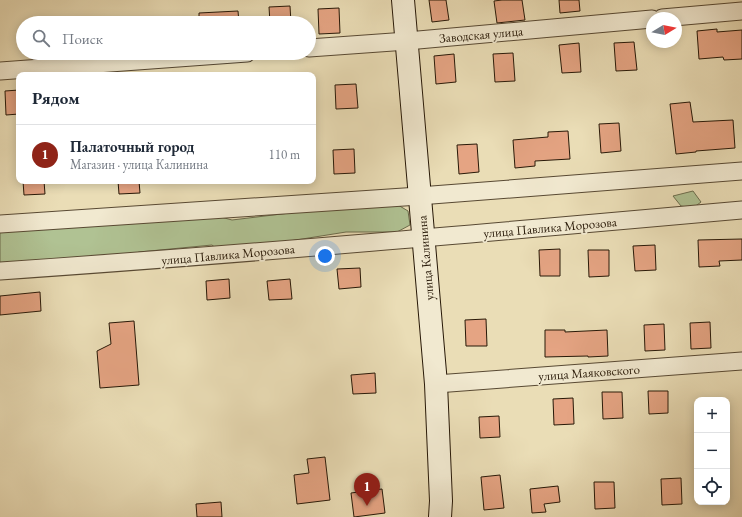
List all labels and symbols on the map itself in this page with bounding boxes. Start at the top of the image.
north arrow [646,12,682,48]
street label: Заводская улица [438,22,525,47]
street label: улица Павлика Морозова [482,213,618,242]
street label: улица Калинина [413,214,438,301]
street label: улица Павлика Морозова [160,240,296,269]
your location [315,246,335,266]
street label: улица Маяковского [538,360,640,385]
pin: 1 [354,473,380,506]

